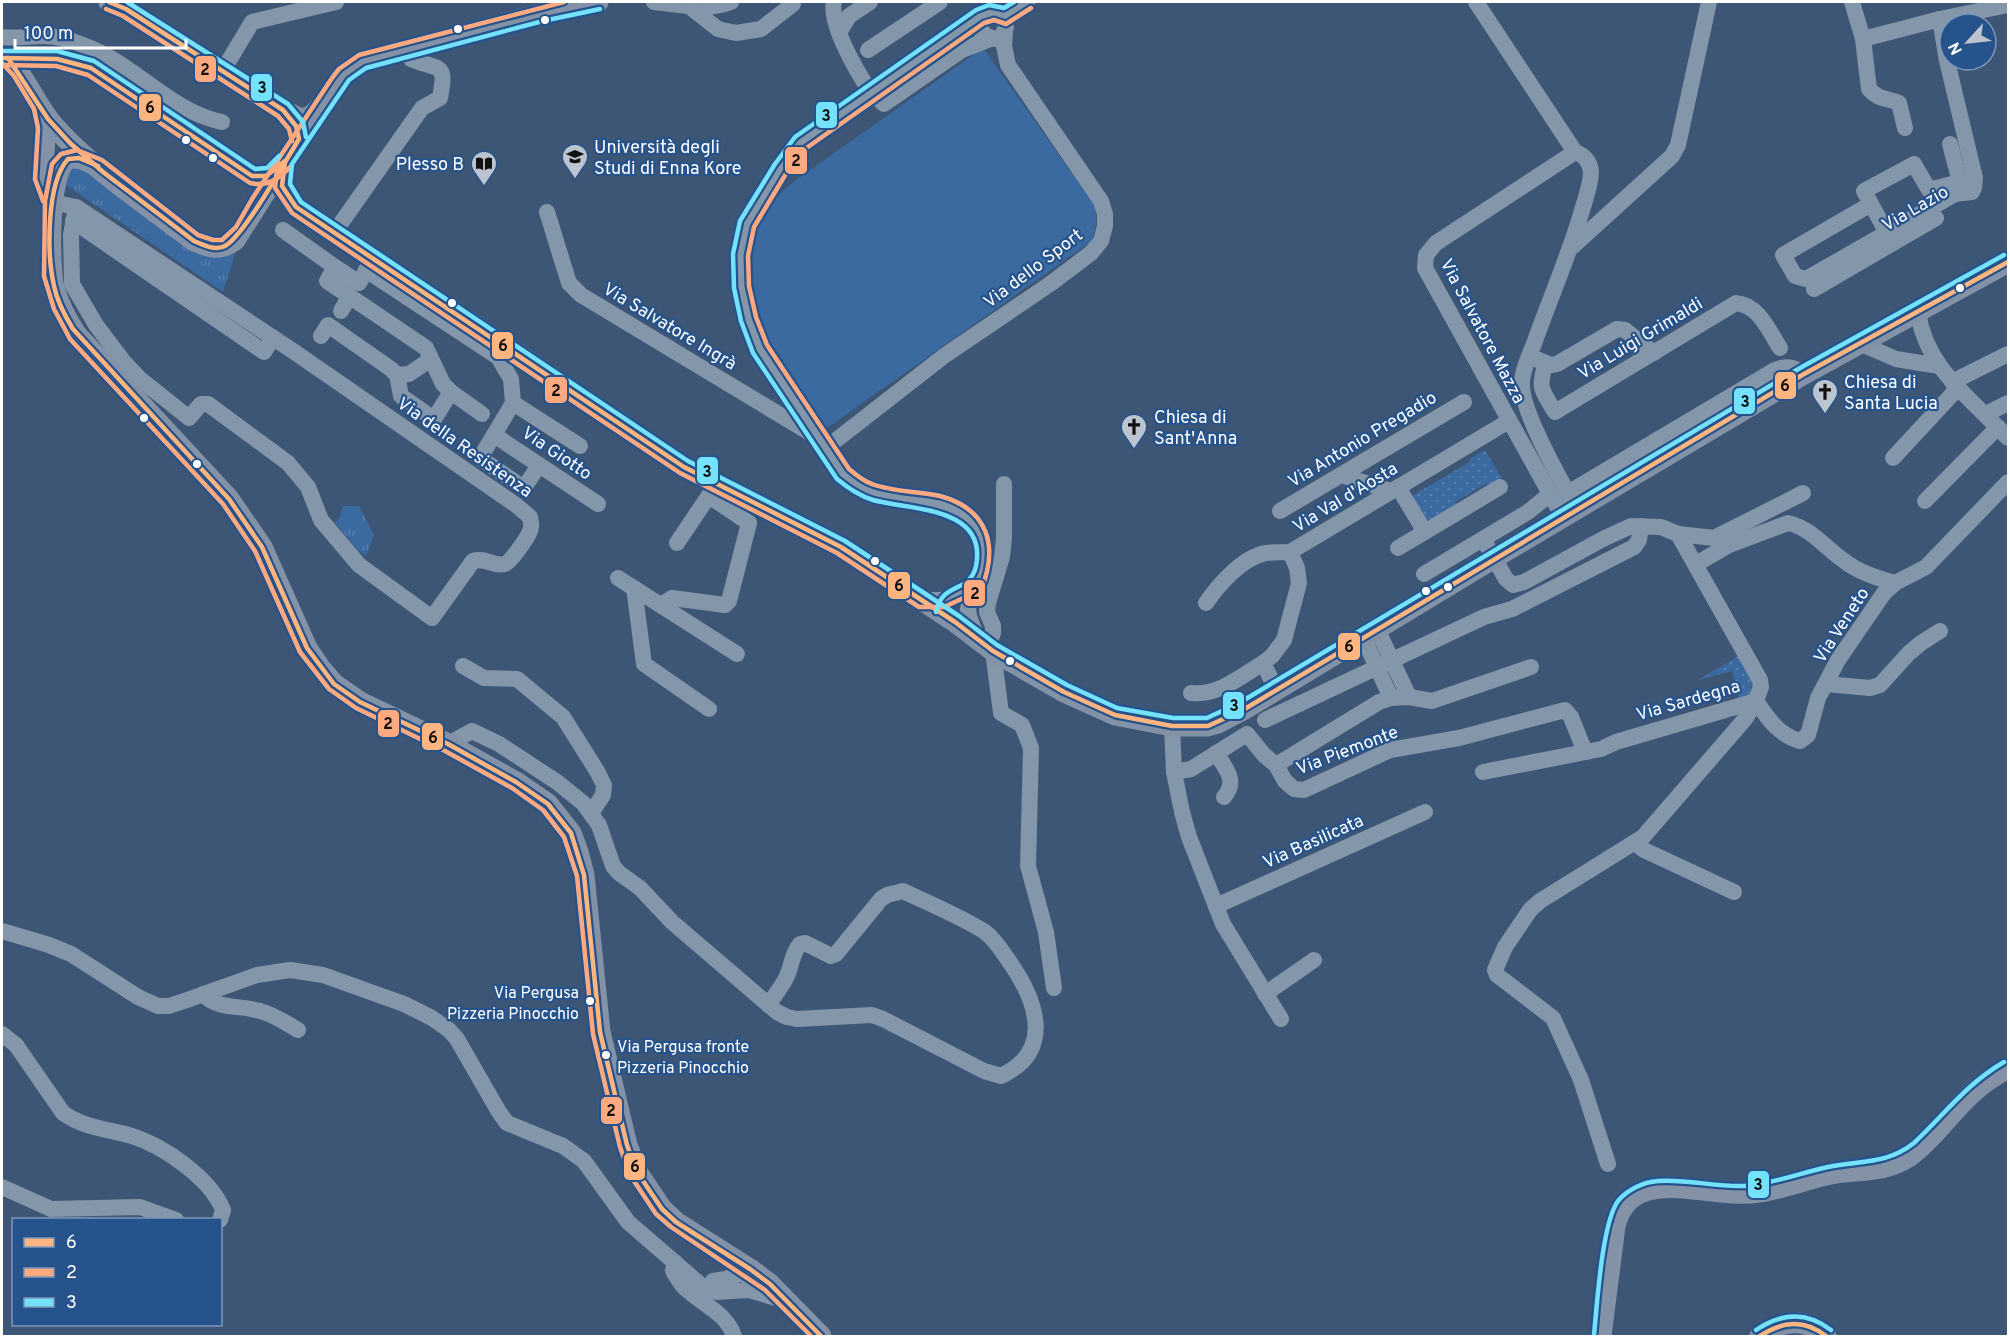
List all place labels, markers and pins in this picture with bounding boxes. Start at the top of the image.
unlabelled marker [539,14,551,26]
unlabelled marker [452,23,464,35]
unlabelled marker [180,134,192,146]
place label: Università degli Studi di Enna Kore [594,137,741,181]
school or university icon: Università degli Studi di Enna Kore [560,142,590,180]
library icon: Plesso B [469,149,499,187]
unlabelled marker [207,152,219,164]
place label: Plesso B [396,154,464,177]
unlabelled marker [1954,282,1966,294]
unlabelled marker [446,297,458,309]
place label: Chiesa di Santa Lucia [1844,372,1938,416]
church icon: Chiesa di Santa Lucia [1810,377,1840,415]
place label: Chiesa di Sant'Anna [1154,407,1237,451]
unlabelled marker [138,412,150,424]
church icon: Chiesa di Sant'Anna [1119,412,1149,450]
unlabelled marker [191,458,203,470]
unlabelled marker [869,555,881,567]
unlabelled marker [1442,581,1454,593]
unlabelled marker [1420,585,1432,597]
unlabelled marker [1004,655,1016,667]
place label: Via Pergusa Pizzeria Pinocchio [447,984,579,1025]
marker: Via Pergusa Pizzeria Pinocchio [584,995,596,1007]
place label: Via Pergusa fronte Pizzeria Pinocchio [617,1038,749,1079]
marker: Via Pergusa fronte Pizzeria Pinocchio [600,1049,612,1061]

